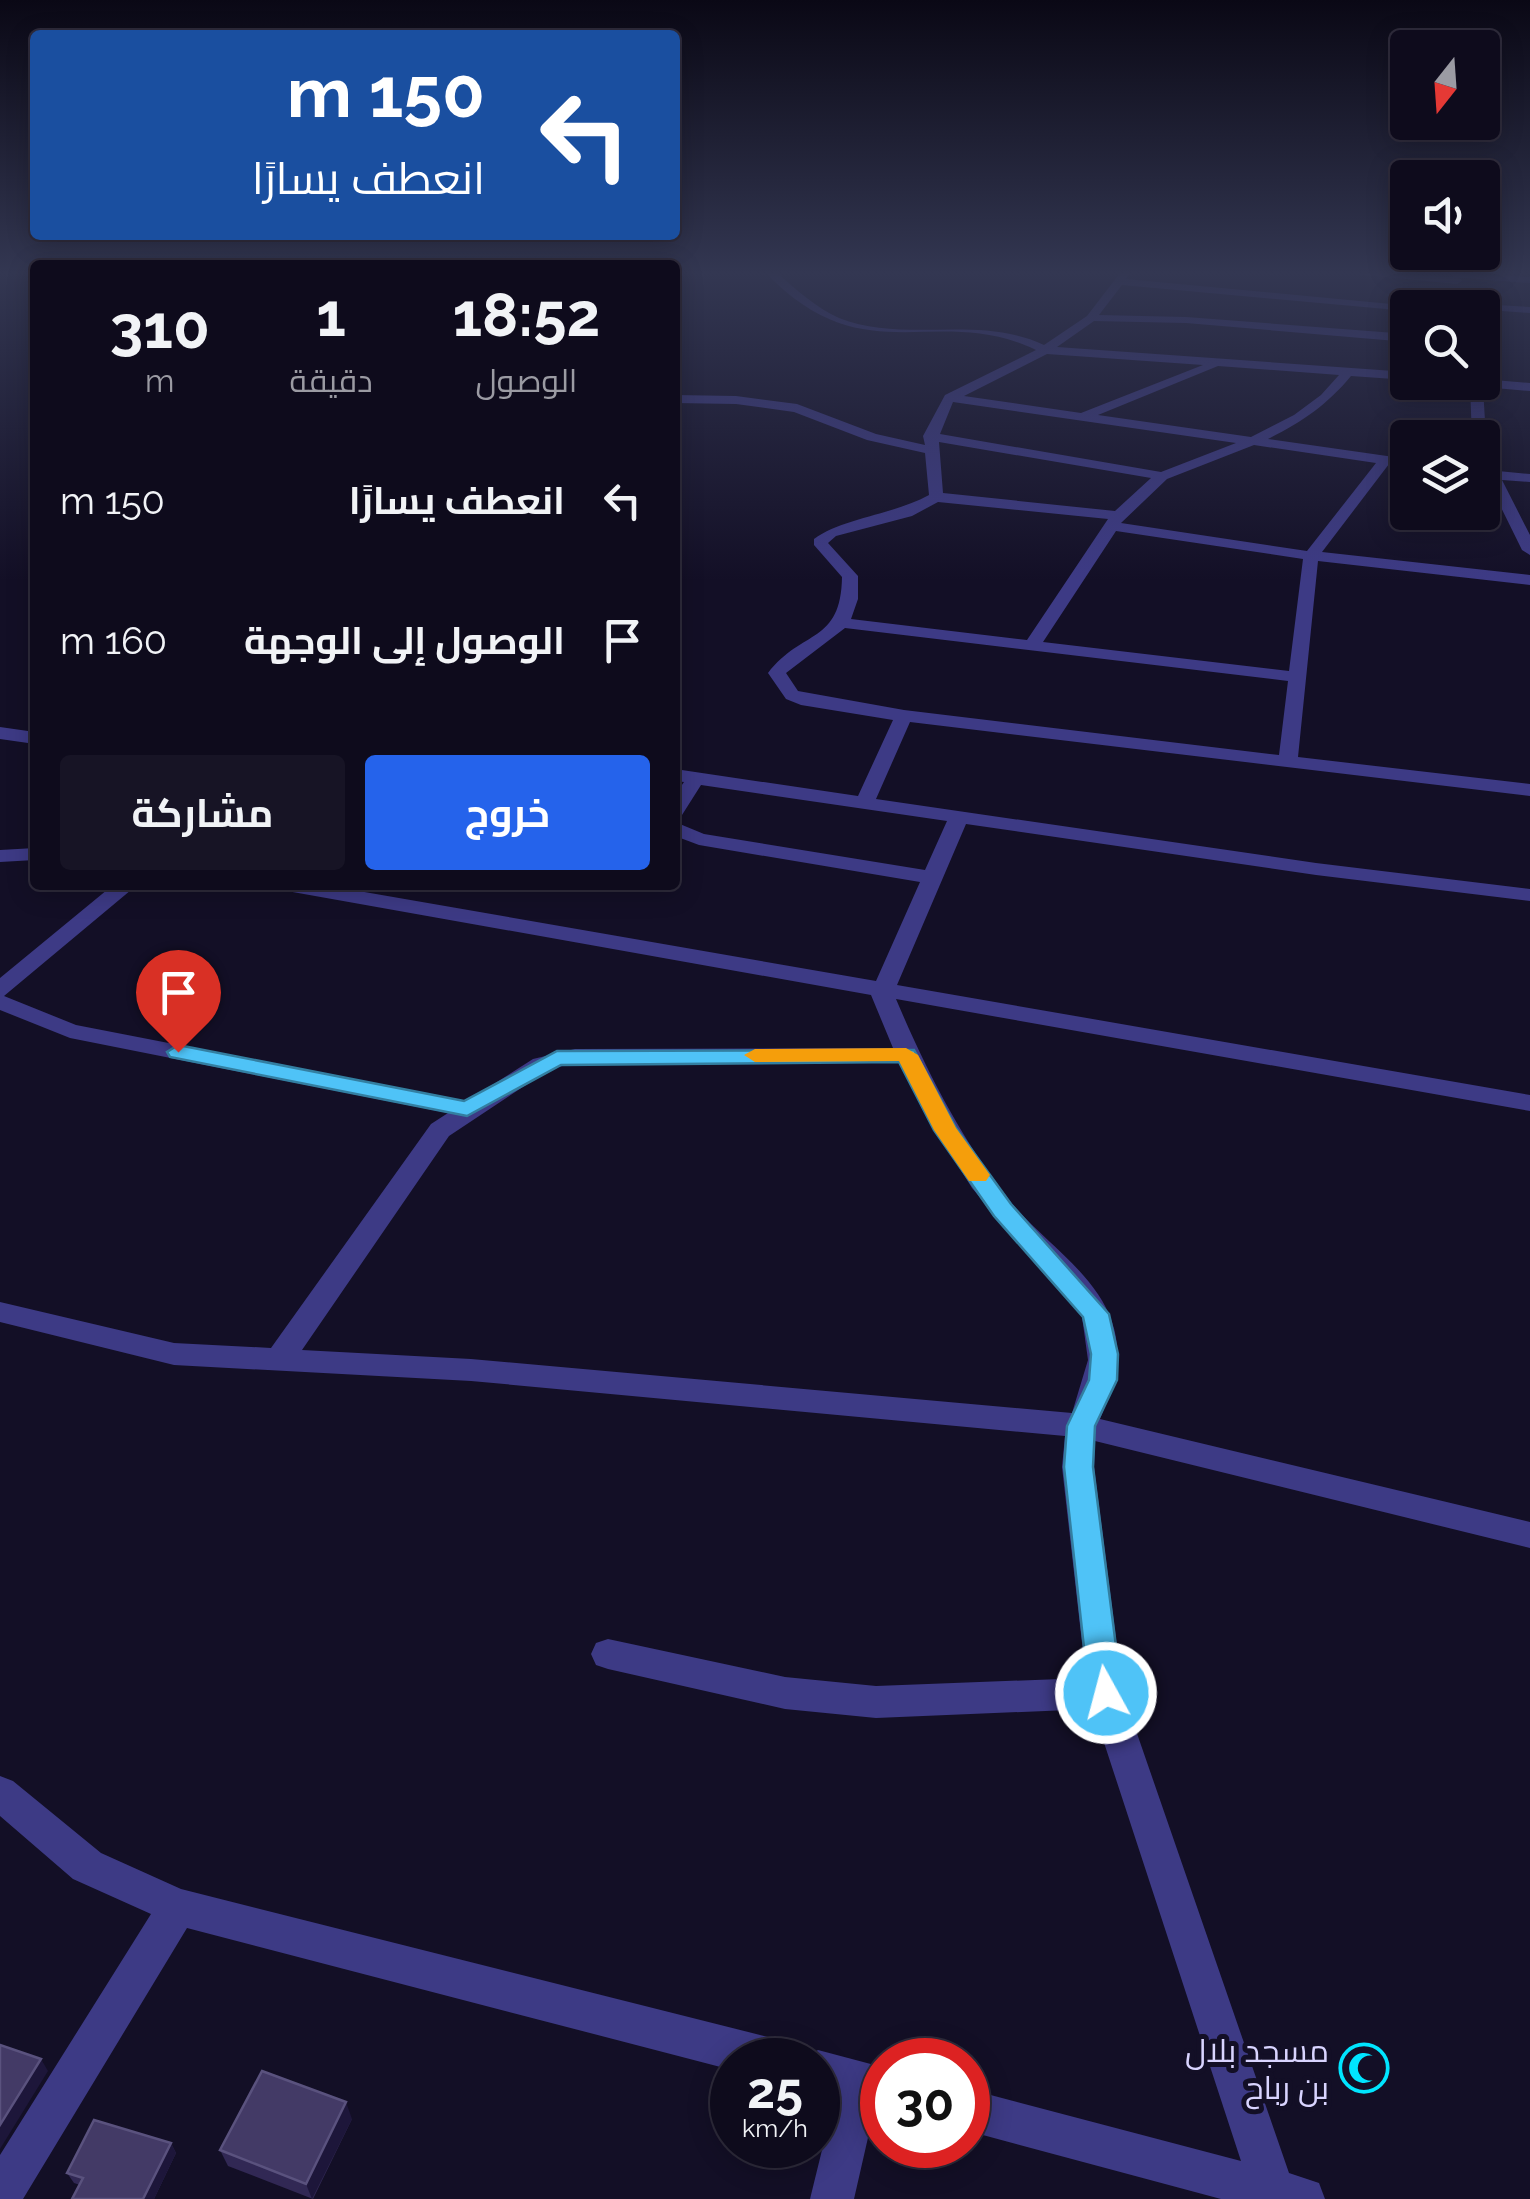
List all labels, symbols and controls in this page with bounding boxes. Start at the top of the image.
north arrow [1390,30,1500,140]
map controls [1390,30,1500,530]
text: 150 m [287,51,485,133]
icon: left [520,70,650,200]
text: انعطف يسارًا [252,152,485,205]
button: sound [1390,160,1500,270]
text: 1 [316,280,346,350]
text: 18:52 [452,280,600,350]
button: search [1390,290,1500,400]
text: 310 [110,292,210,362]
text: m [145,362,174,399]
text: دقيقة [289,362,373,399]
text: الوصول [475,362,577,399]
button: layers [1390,420,1500,530]
icon: left [595,473,650,528]
text: 150 m [60,478,165,523]
text: انعطف يسارًا [349,478,565,523]
icon: arrive [595,613,650,668]
text: 160 m [60,618,167,663]
text: الوصول إلى الوجهة [244,618,565,663]
button: مشاركة [60,755,345,870]
button: خروج [365,755,650,870]
pin [136,950,221,1053]
icon: arrive [151,965,206,1020]
position arrow [1054,1641,1158,1745]
place label: مسجد بلال بن رباح [1185,2032,1329,2110]
speed limit sign: 30 [860,2038,990,2168]
mosque icon: مسجد بلال بن رباح [1338,2042,1390,2094]
text: 25 [747,2061,803,2120]
text: km/h [742,2113,808,2143]

